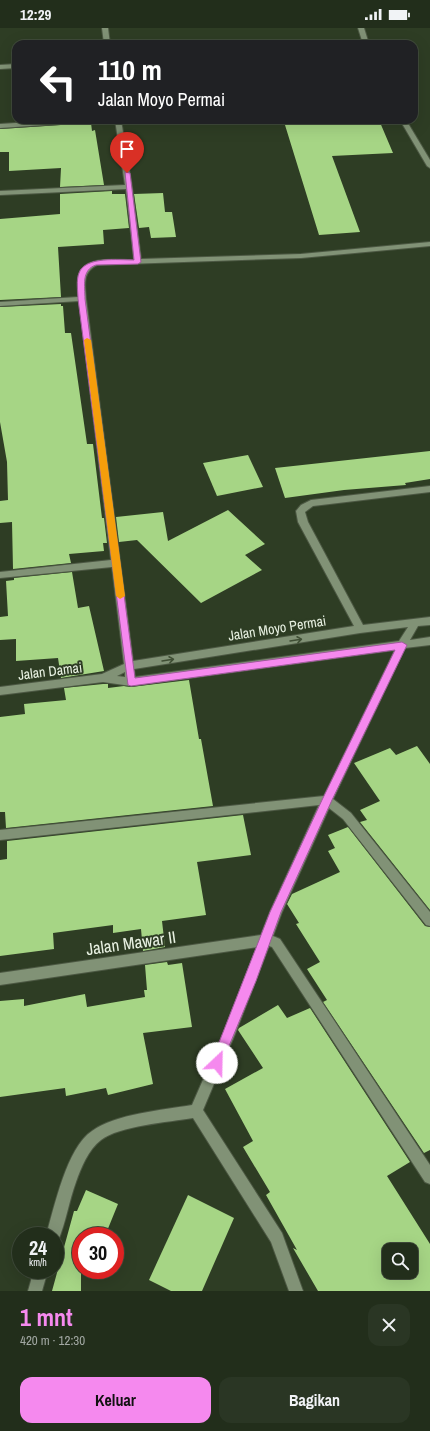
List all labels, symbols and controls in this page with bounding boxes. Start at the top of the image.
text: 12:29 [20,4,51,25]
text: 110 m [98,51,162,89]
icon: left [32,56,84,108]
text: Jalan Moyo Permai [98,87,225,112]
pin [110,132,144,173]
icon: arrive [116,138,138,160]
street label: Jalan Moyo Permai [227,611,327,645]
one-way arrow [289,635,302,643]
one-way arrow [161,656,174,664]
street label: Jalan Damai [17,658,83,684]
street label: Jalan Mawar II [84,925,177,960]
position arrow [196,1042,238,1084]
speed limit sign: 30 [72,1227,124,1279]
text: 24 [29,1234,47,1261]
map controls [382,1243,418,1279]
button: search [382,1243,418,1279]
text: km/h [29,1256,47,1269]
text: 1 mnt [20,1301,73,1333]
button: close [368,1304,410,1346]
text: 420 m · 12:30 [20,1332,85,1349]
button: Keluar [20,1377,211,1423]
button: Bagikan [219,1377,410,1423]

